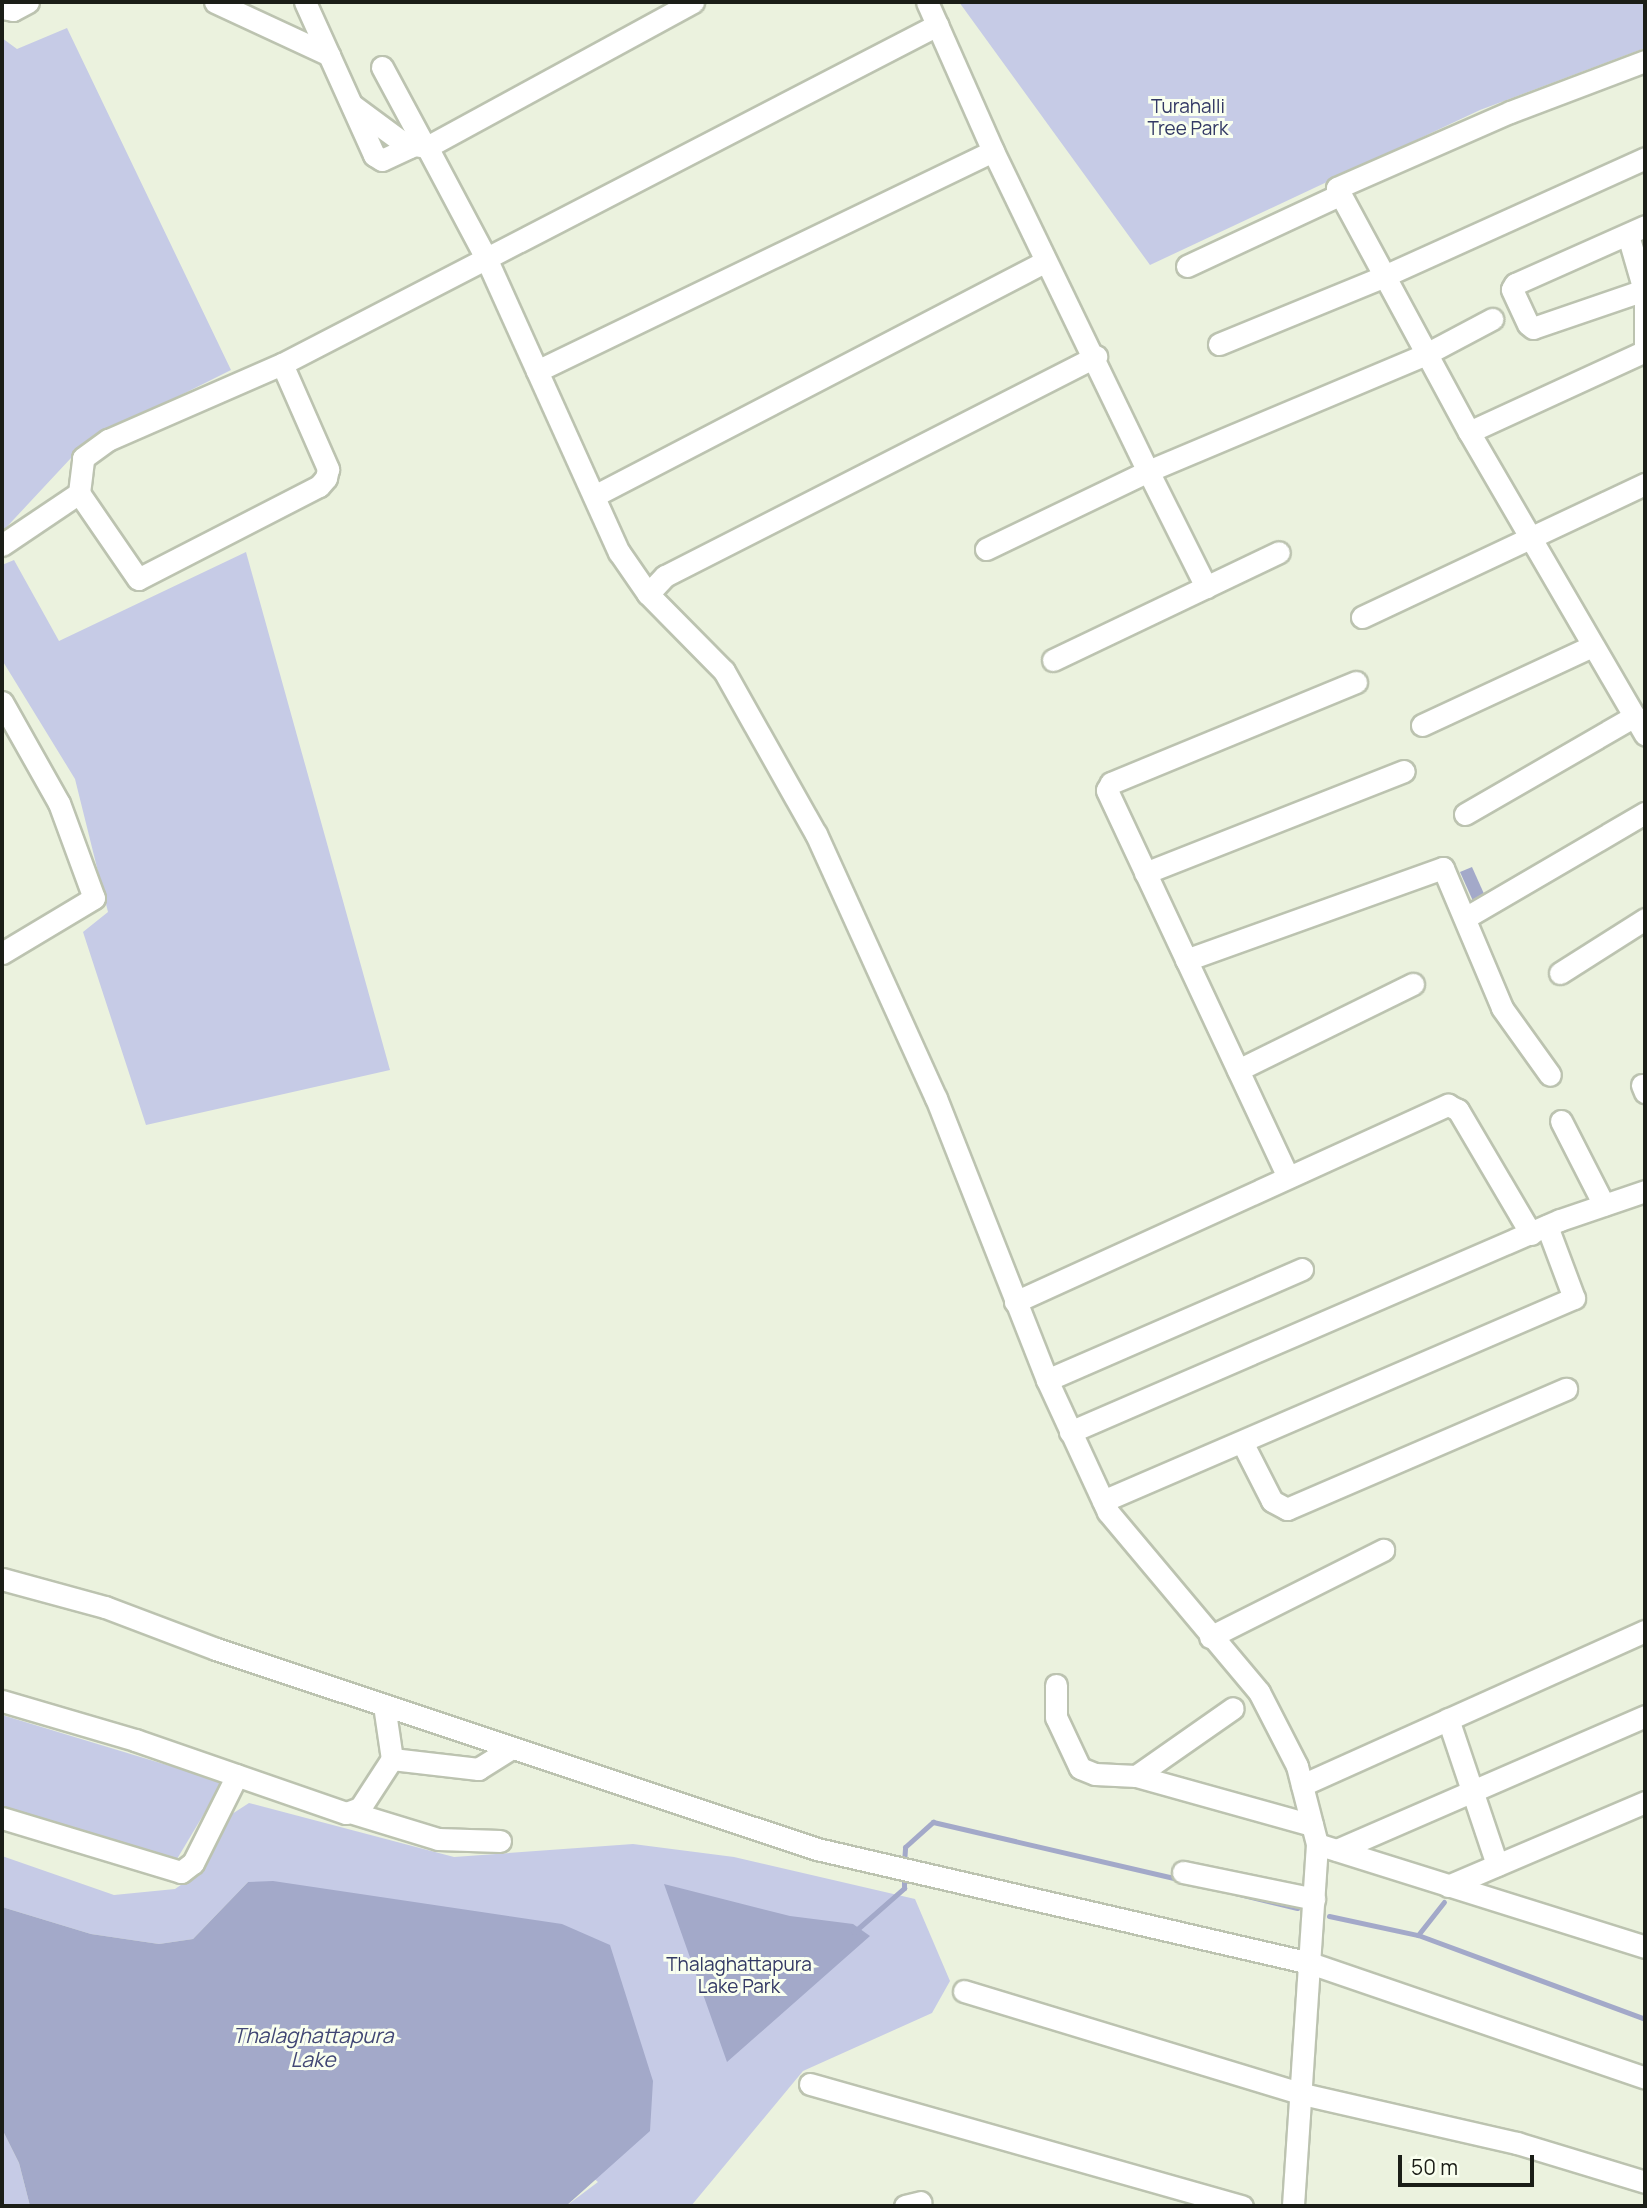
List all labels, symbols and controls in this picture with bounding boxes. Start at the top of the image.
park label: Turahalli Tree Park [1148,96,1228,140]
park label: Thalaghattapura Lake Park [666,1954,812,1998]
water label: Thalaghattapura Lake [233,2022,393,2072]
scale bar [1402,2142,1538,2186]
text: 50 m [1411,2153,1458,2181]

